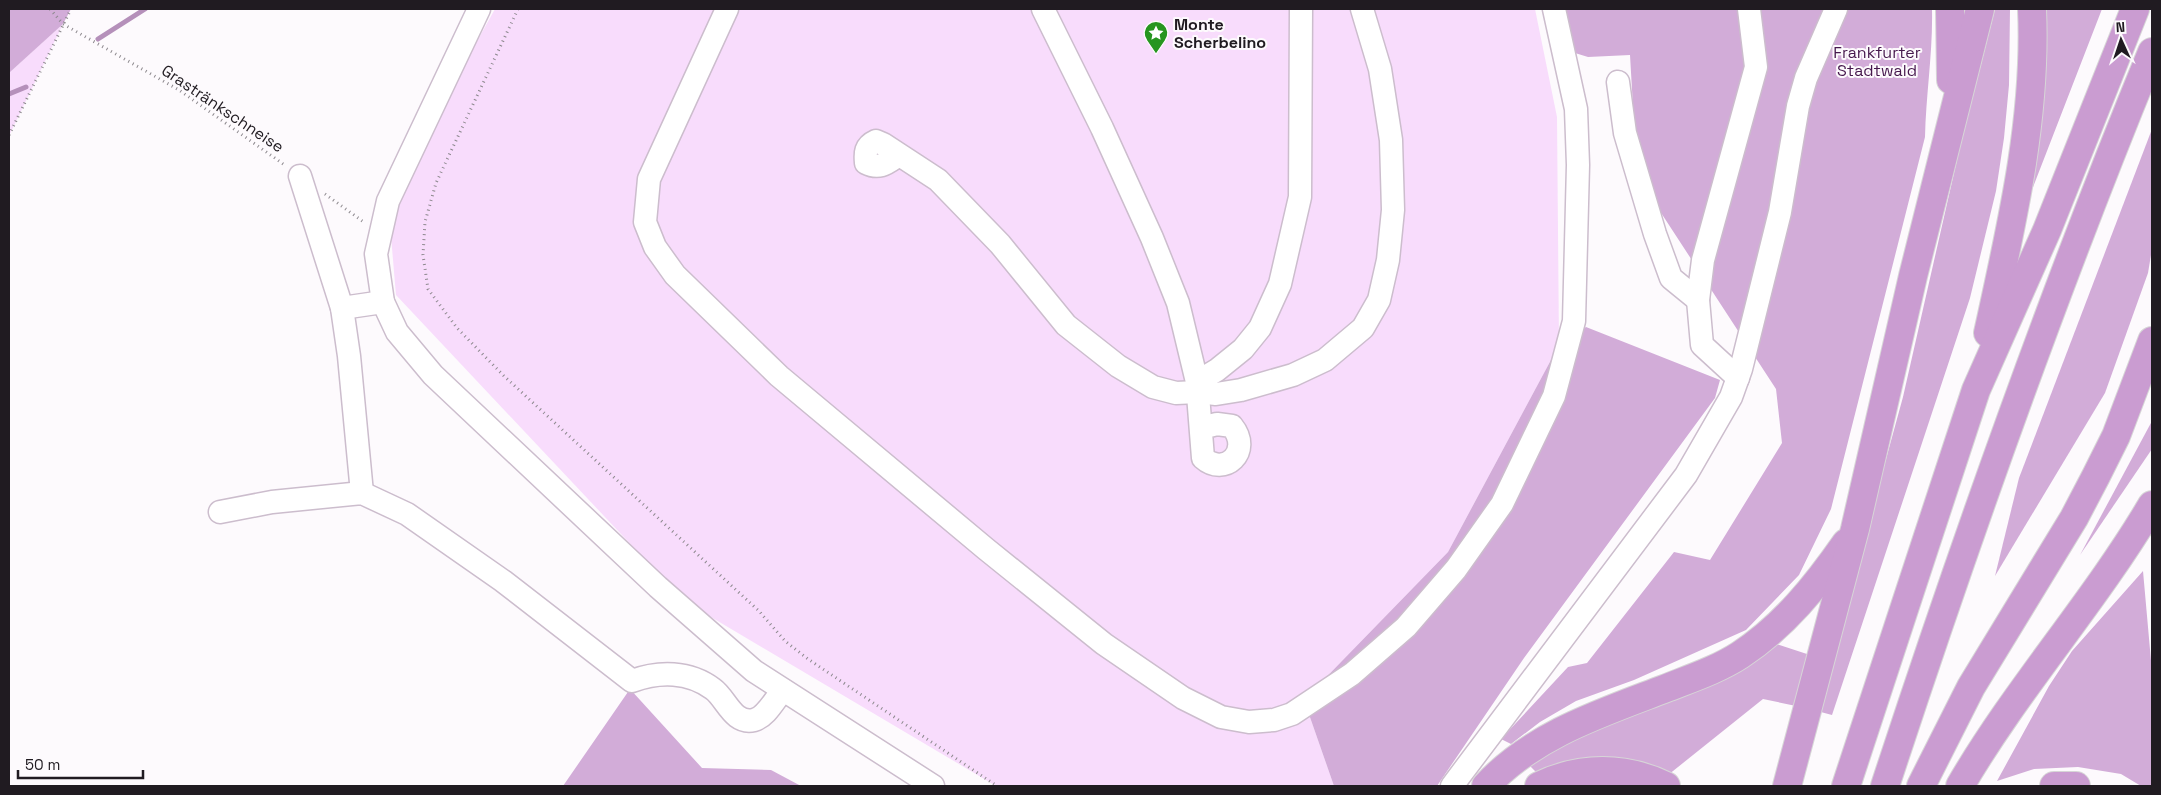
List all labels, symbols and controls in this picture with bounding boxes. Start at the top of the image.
place label: Monte Scherbelino [1174,14,1266,53]
north arrow [2096,15,2146,65]
text: N [2115,18,2125,36]
place icon: Monte Scherbelino [1143,20,1169,54]
park label: Frankfurter Stadtwald [1833,42,1921,81]
street label: Grastränkschneise [158,60,288,157]
scale bar [18,748,142,780]
text: 50 m [25,755,60,774]

